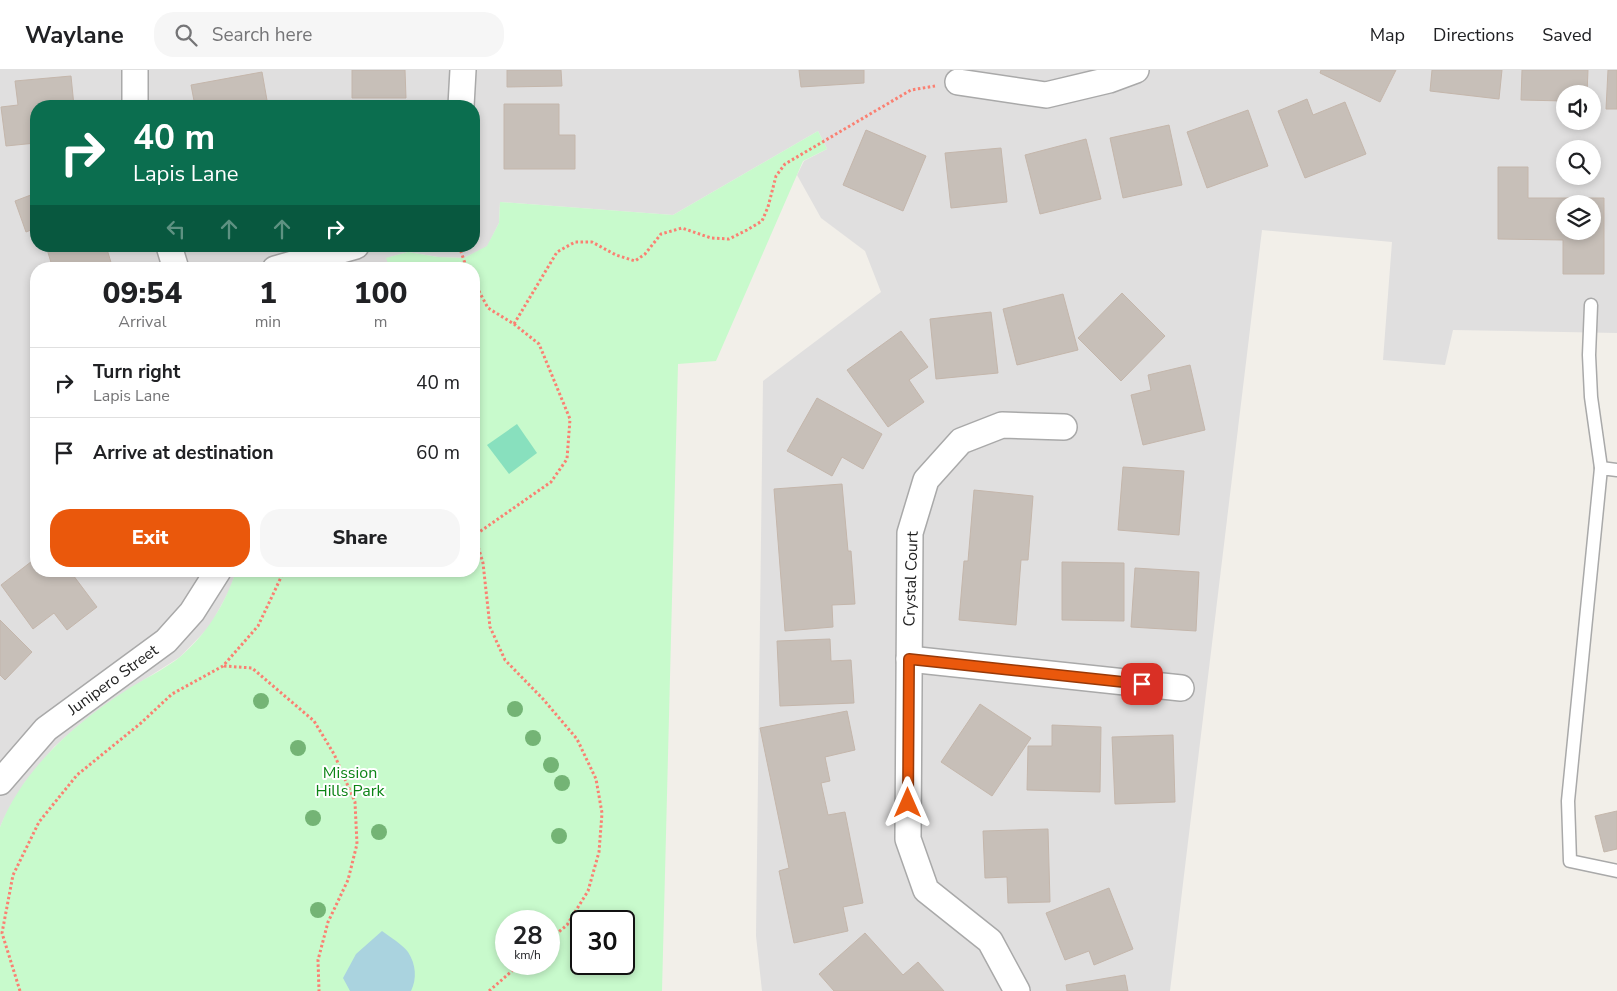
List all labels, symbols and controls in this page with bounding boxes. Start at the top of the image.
search box [154,12,504,57]
text: Waylane [25,19,124,51]
icon: search [172,21,200,49]
text: Search here [212,22,312,48]
text: Map [1370,23,1405,47]
text: Directions [1433,23,1514,47]
text: Saved [1542,23,1592,47]
map controls [1556,85,1601,240]
button: sound [1556,85,1601,130]
text: 40 m [133,114,215,161]
icon: right [50,120,115,185]
button: search [1556,140,1601,185]
text: Lapis Lane [133,159,239,189]
button: layers [1556,195,1601,240]
icon: left [162,215,190,243]
icon: ahead [215,215,243,243]
icon: ahead [268,215,296,243]
icon: right [321,215,349,243]
text: 09:54 [102,273,182,314]
text: 1 [259,273,277,314]
text: 100 [354,273,408,314]
text: Arrival [118,311,166,333]
text: min [255,311,281,333]
text: m [374,311,387,333]
text: Turn right [93,359,180,385]
icon: right [50,369,78,397]
text: 40 m [416,370,460,396]
text: Lapis Lane [93,385,170,407]
icon: arrive [50,439,78,467]
text: Arrive at destination [93,440,274,466]
text: 60 m [416,440,460,466]
button: Exit [50,509,250,567]
button: Share [260,509,460,567]
street label: Crystal Court [898,531,924,627]
street label: Junipero Street [62,639,163,721]
pin [1121,663,1163,705]
icon: arrive [1128,670,1156,698]
park label: Mission Hills Park [315,762,386,802]
position arrow [881,776,933,828]
speed limit sign: 30 [570,910,635,975]
text: 28 [512,919,543,953]
text: km/h [514,947,541,963]

